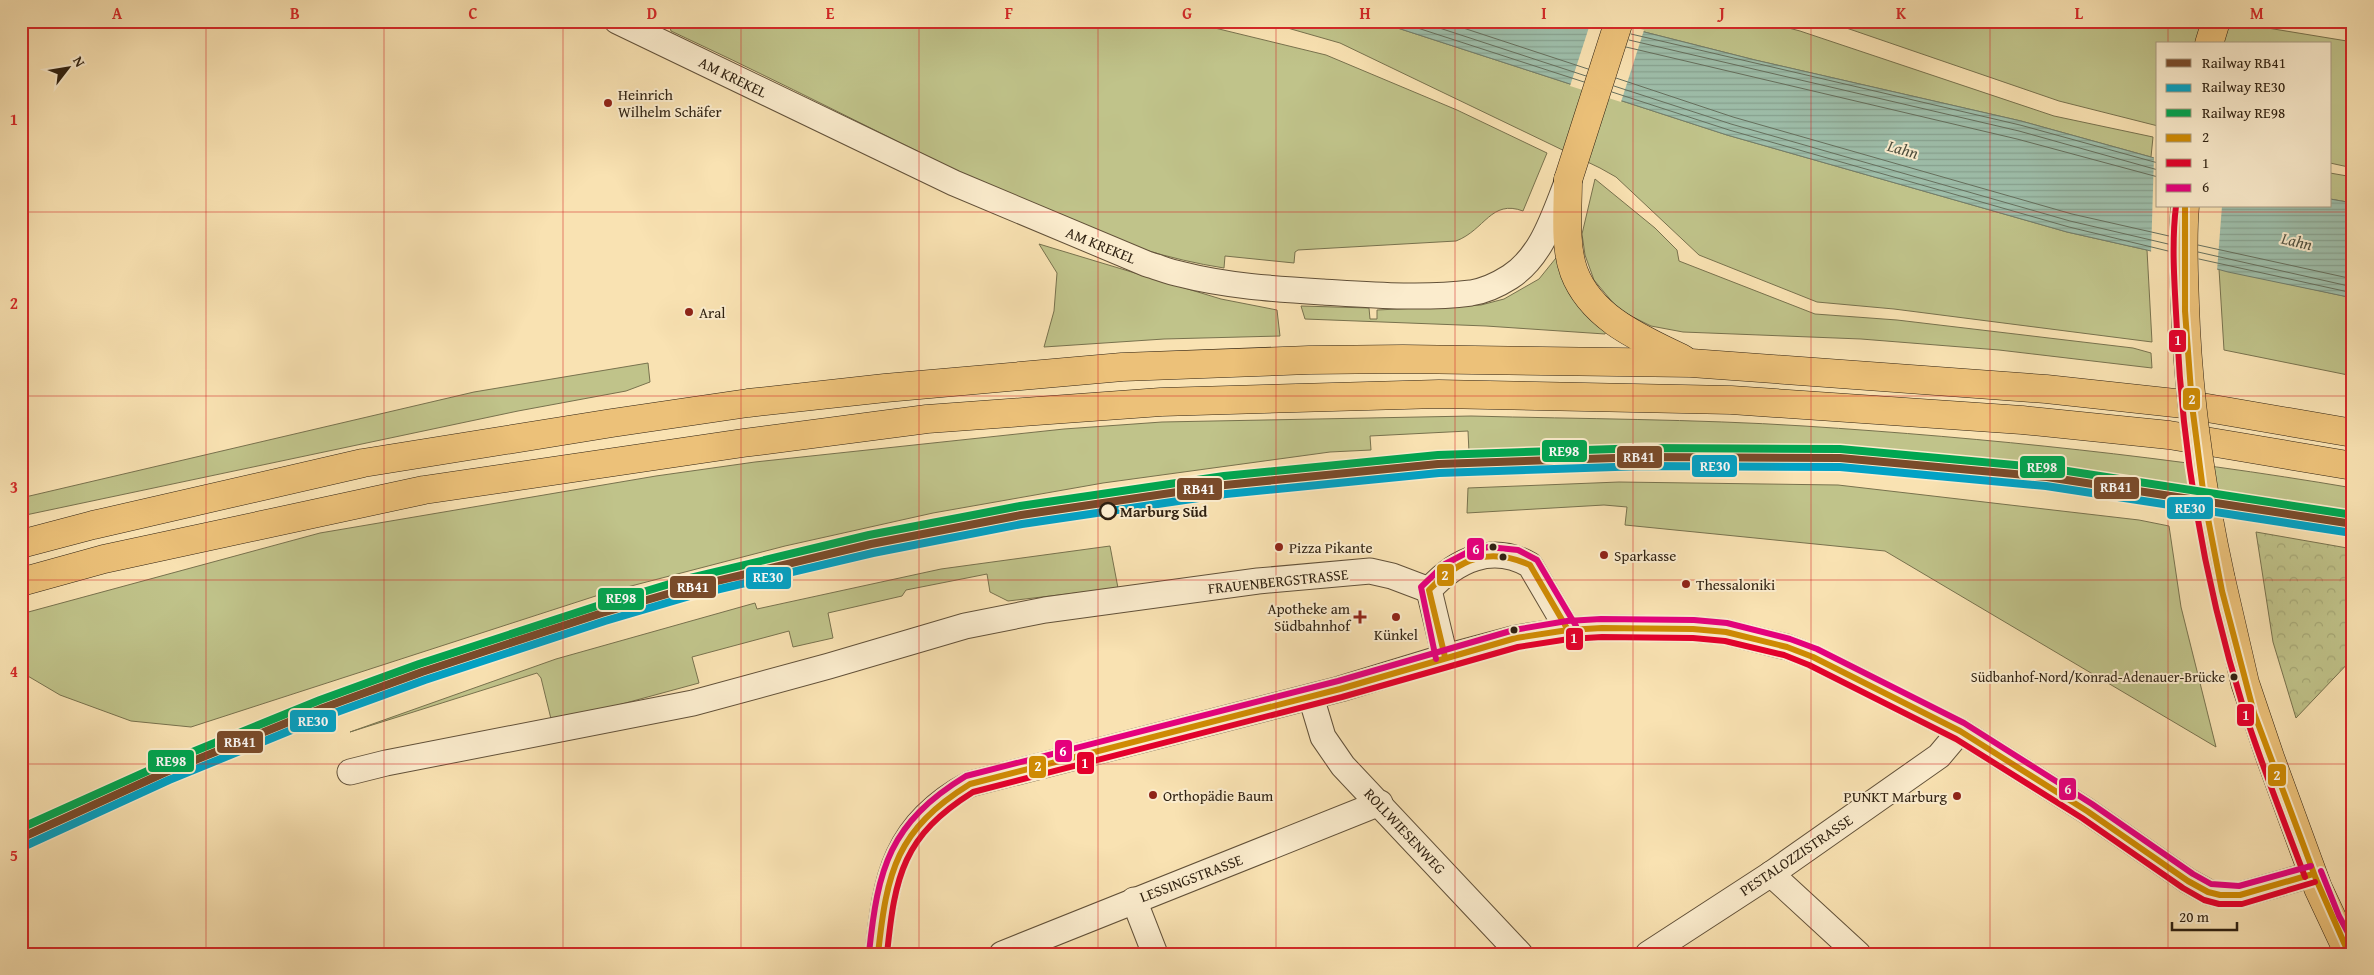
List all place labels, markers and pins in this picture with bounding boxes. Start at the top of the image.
place label: Heinrich Wilhelm Schäfer [618,84,722,122]
marker: Heinrich Wilhelm Schäfer [602,97,614,109]
place label: Aral [699,302,725,323]
marker: Aral [683,306,695,318]
place label: Marburg Süd [1120,501,1208,522]
marker: Marburg Süd [1099,502,1117,520]
place label: Pizza Pikante [1289,537,1373,558]
marker: Pizza Pikante [1273,541,1285,553]
unlabelled marker [1488,542,1498,552]
place label: Sparkasse [1614,545,1676,566]
marker: Sparkasse [1598,549,1610,561]
unlabelled marker [1498,552,1508,562]
place label: Thessaloniki [1696,574,1775,595]
marker: Thessaloniki [1680,578,1692,590]
place label: Apotheke am Südbahnhof [1267,598,1352,636]
marker: Apotheke am Südbahnhof [1354,611,1366,623]
marker: Künkel [1390,611,1402,623]
place label: Künkel [1374,624,1418,645]
unlabelled marker [1509,625,1519,635]
place label: Südbanhof-Nord/Konrad-Adenauer-Brücke [1971,667,2225,687]
marker: Südbanhof-Nord/Konrad-Adenauer-Brücke [2229,672,2239,682]
place label: Orthopädie Baum [1163,785,1274,806]
place label: PUNKT Marburg [1844,786,1948,807]
marker: Orthopädie Baum [1147,789,1159,801]
marker: PUNKT Marburg [1951,790,1963,802]

